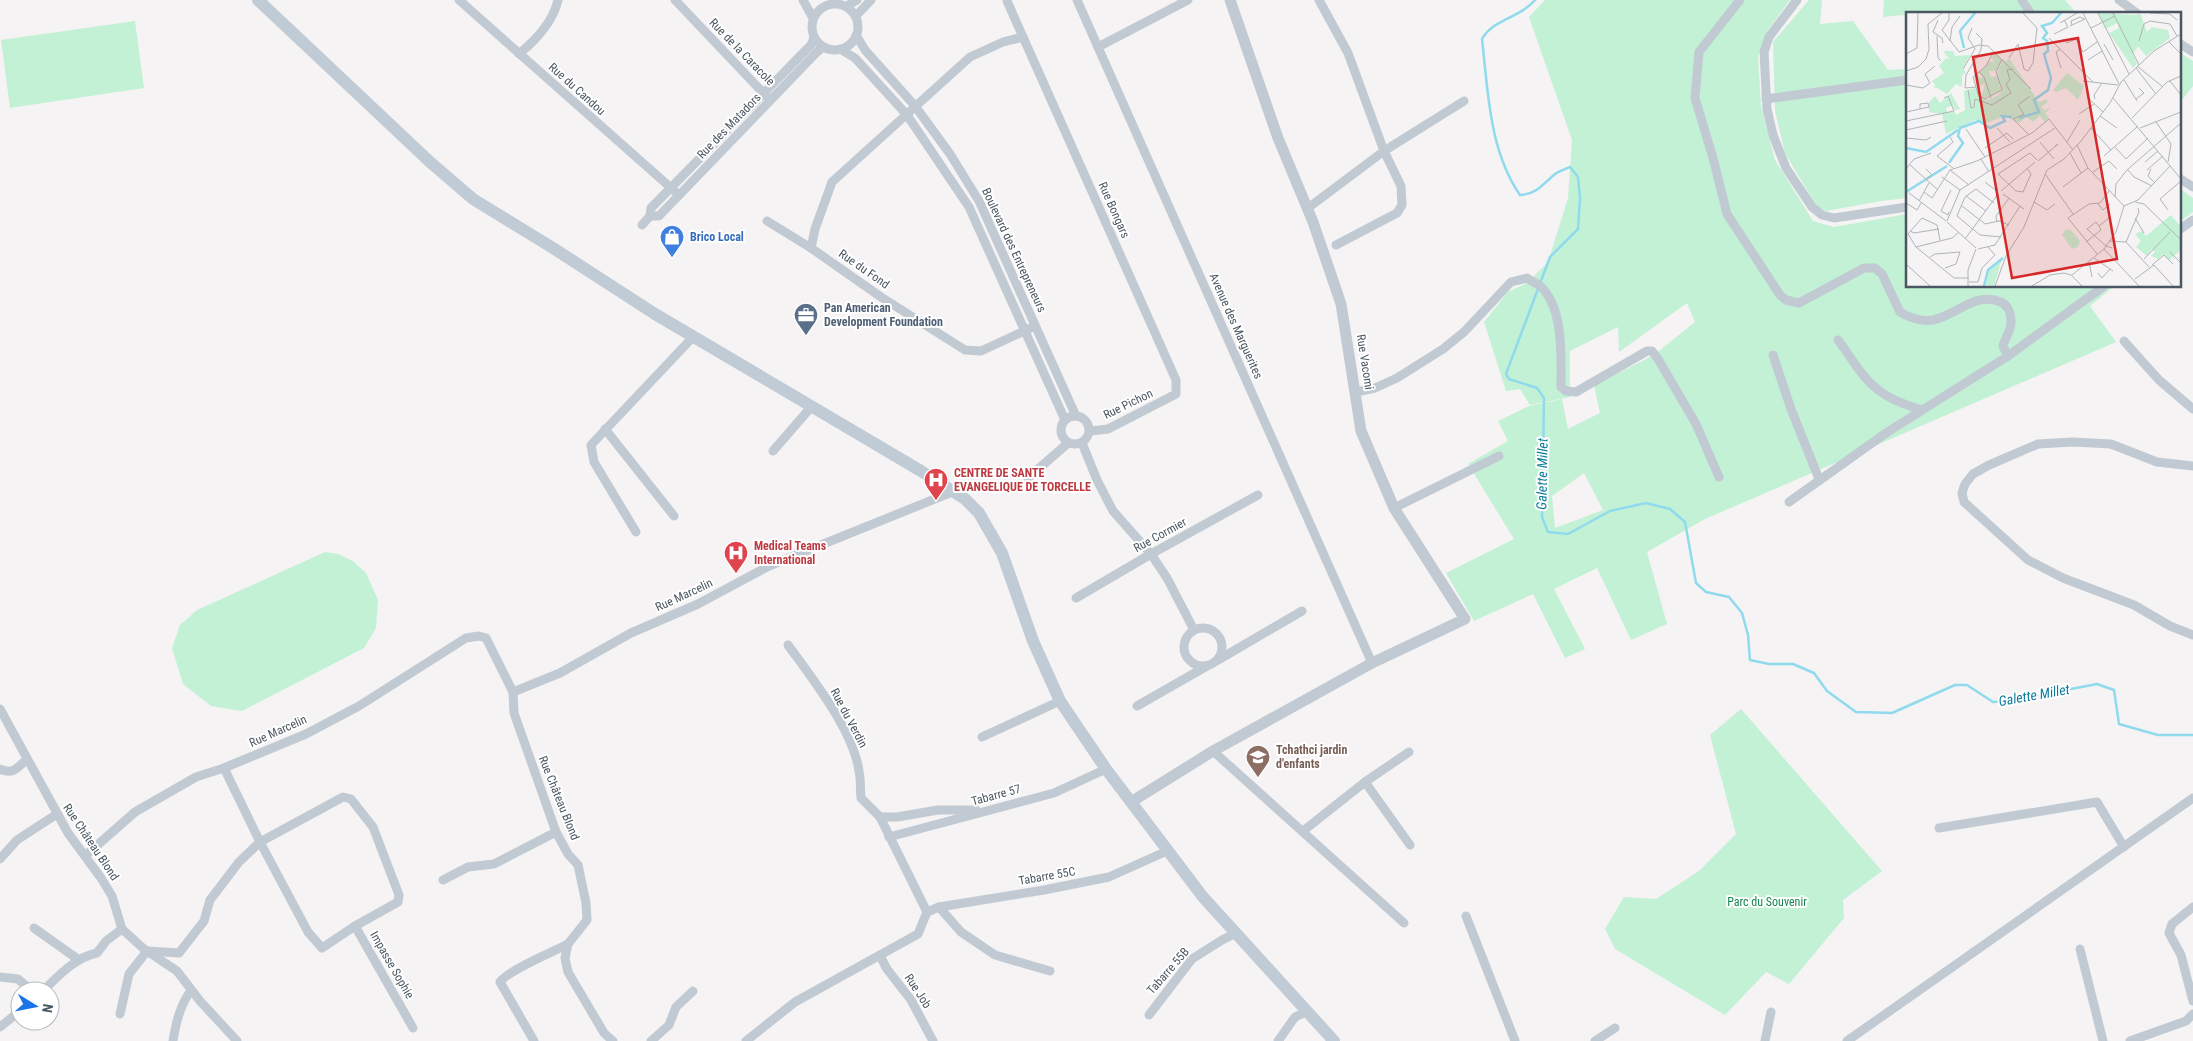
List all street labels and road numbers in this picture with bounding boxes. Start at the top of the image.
street label: Rue de la Caracole [706,16,778,89]
street label: Rue du Candou [546,60,608,118]
street label: Rue des Matadors [694,90,764,162]
street label: Rue Bongars [1095,180,1133,240]
street label: Boulevard des Entrepreneurs [979,186,1049,314]
street label: Rue du Fond [836,246,892,292]
street label: Avenue des Marguerites [1206,271,1266,381]
street label: Rue Vacomi [1354,333,1376,391]
street label: Rue Pichon [1101,386,1155,422]
street label: Rue Cormier [1131,515,1189,555]
street label: Rue Marcelin [653,576,715,614]
street label: Rue du Verdin [828,686,871,750]
street label: Rue Marcelin [247,712,309,750]
street label: Rue Château Blond [536,754,582,842]
street label: Tabarre 57 [970,782,1022,808]
street label: Rue Château Blond [60,801,122,883]
street label: Tabarre 55C [1018,864,1077,888]
street label: Impasse Sophie [367,929,417,1001]
street label: Tabarre 55B [1144,945,1192,997]
street label: Rue Job [902,971,934,1011]

